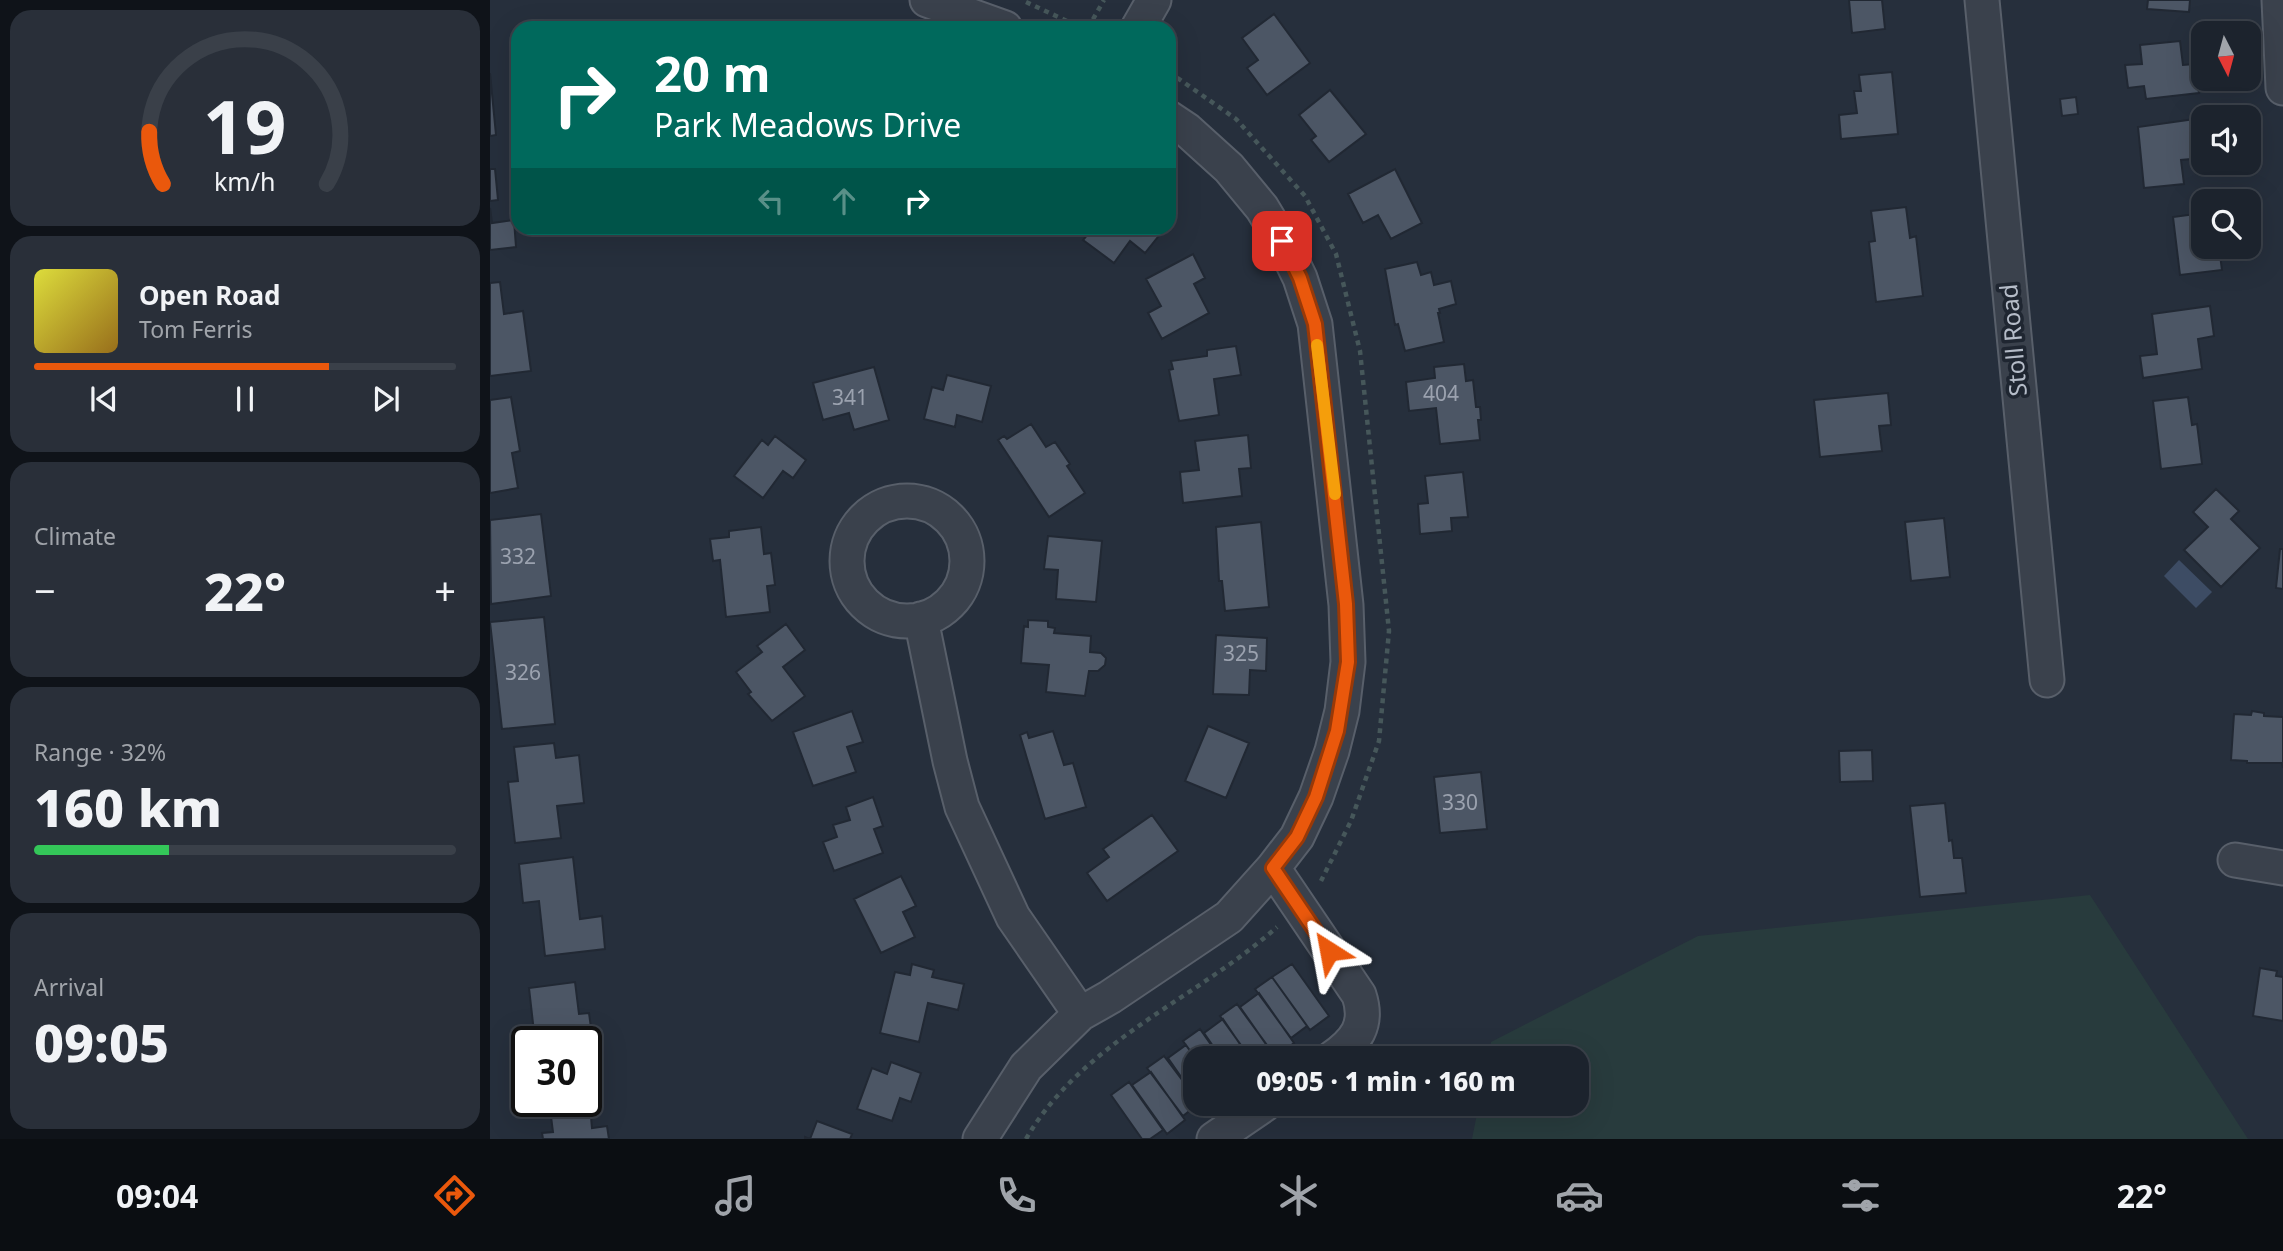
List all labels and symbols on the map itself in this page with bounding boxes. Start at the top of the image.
north arrow [2191,21,2261,91]
pin [1252,211,1312,271]
street label: Stoll Road [1991,283,2034,398]
house number: 404 [1423,379,1459,407]
house number: 341 [832,383,868,411]
house number: 332 [500,542,536,570]
house number: 325 [1223,639,1259,667]
house number: 326 [505,658,541,686]
house number: 330 [1442,788,1478,816]
position arrow [1292,914,1366,988]
speed limit sign: 30 [511,1026,602,1117]

